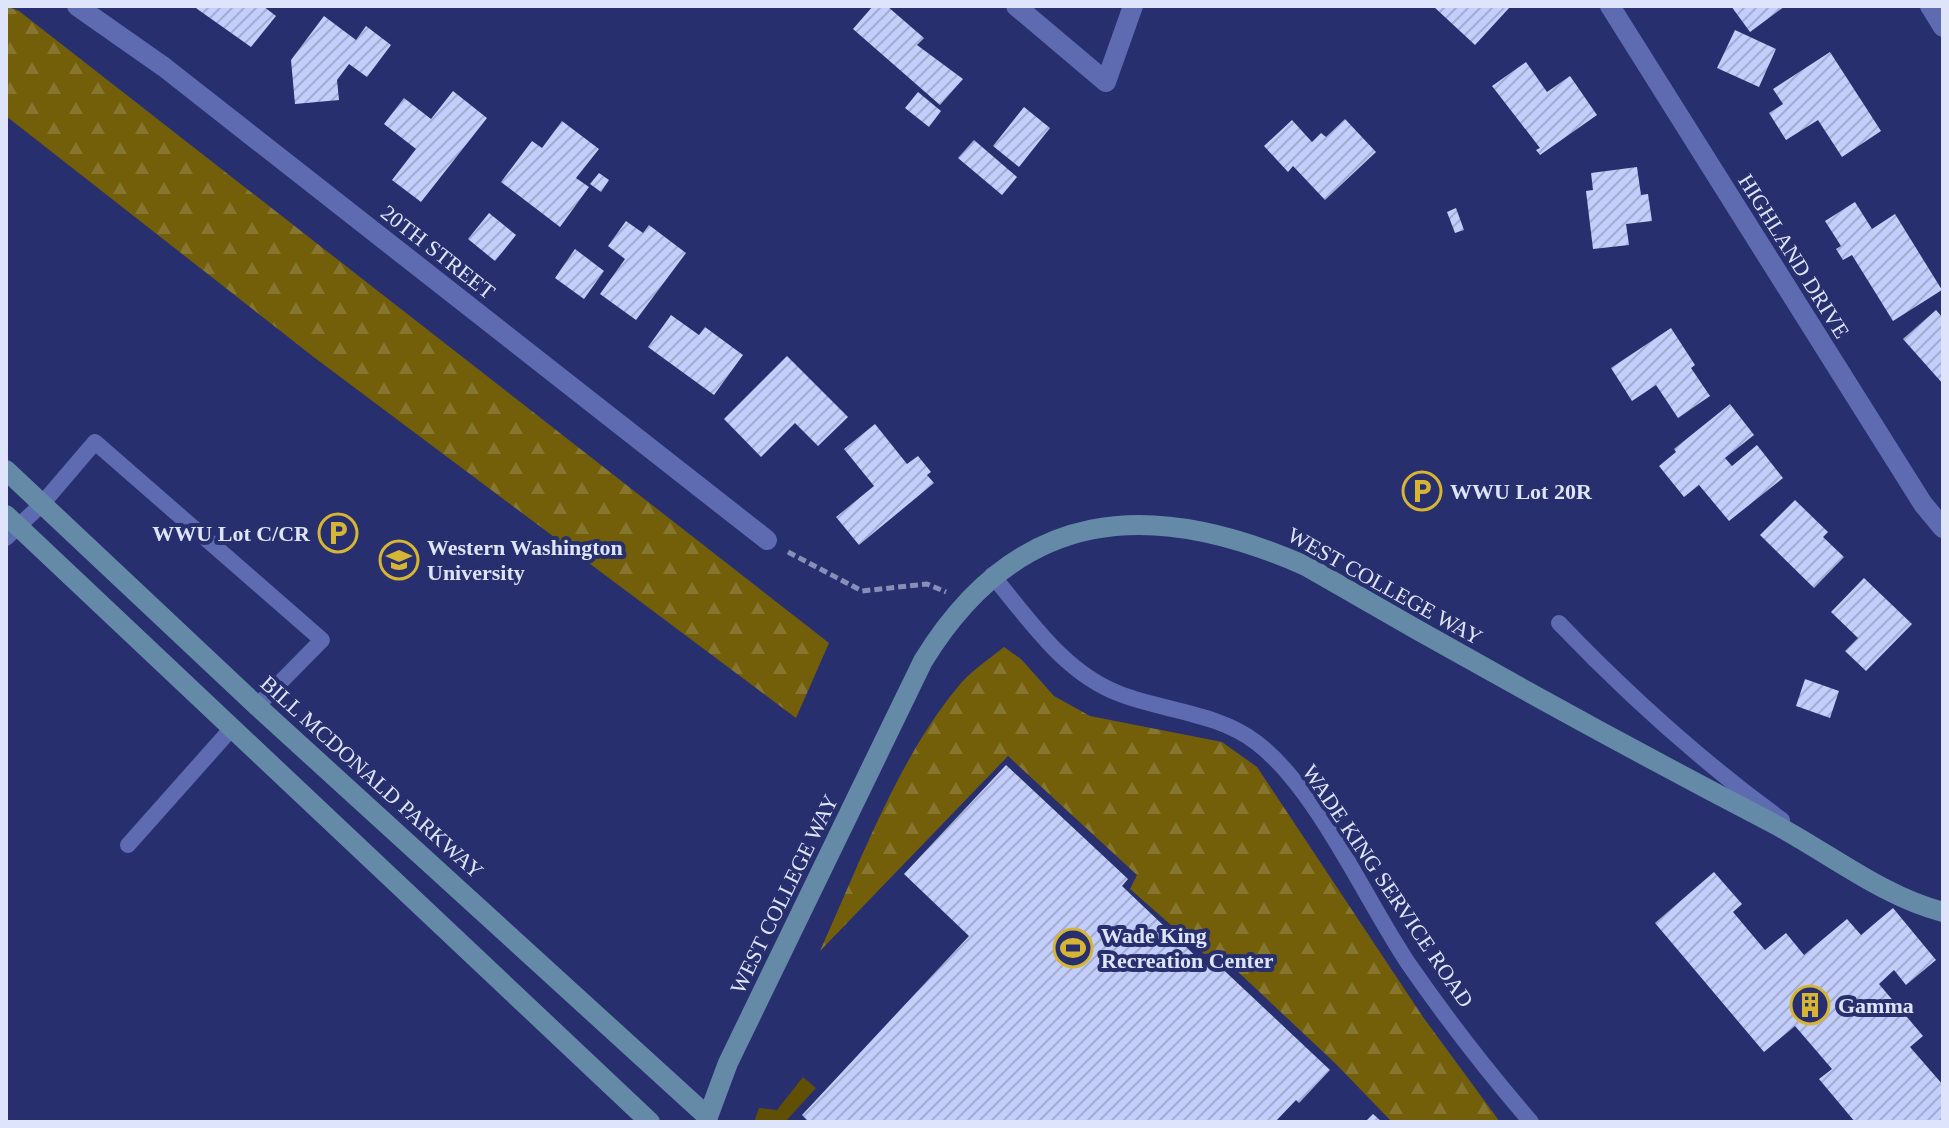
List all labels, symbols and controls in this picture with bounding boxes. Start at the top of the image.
street label: HIGHLAND DRIVE [1733,169,1855,343]
street label: 20TH STREET [376,200,500,305]
parking icon: WWU Lot 20R [1401,470,1443,512]
place label: WWU Lot 20R [1450,479,1593,504]
parking icon: WWU Lot C/CR [317,512,359,554]
place label: WWU Lot C/CR [152,521,311,546]
street label: WEST COLLEGE WAY [1283,522,1487,650]
place label: Western Washington University [427,535,623,585]
school or university icon: Western Washington University [378,539,420,581]
street label: BILL MCDONALD PARKWAY [256,670,489,884]
street label: WADE KING SERVICE ROAD [1297,760,1479,1012]
street label: WEST COLLEGE WAY [725,790,843,998]
place label: Wade King Recreation Center [1101,923,1274,973]
sports icon: Wade King Recreation Center [1052,927,1094,969]
building icon: Gamma [1789,984,1831,1026]
place label: Gamma [1838,993,1914,1018]

